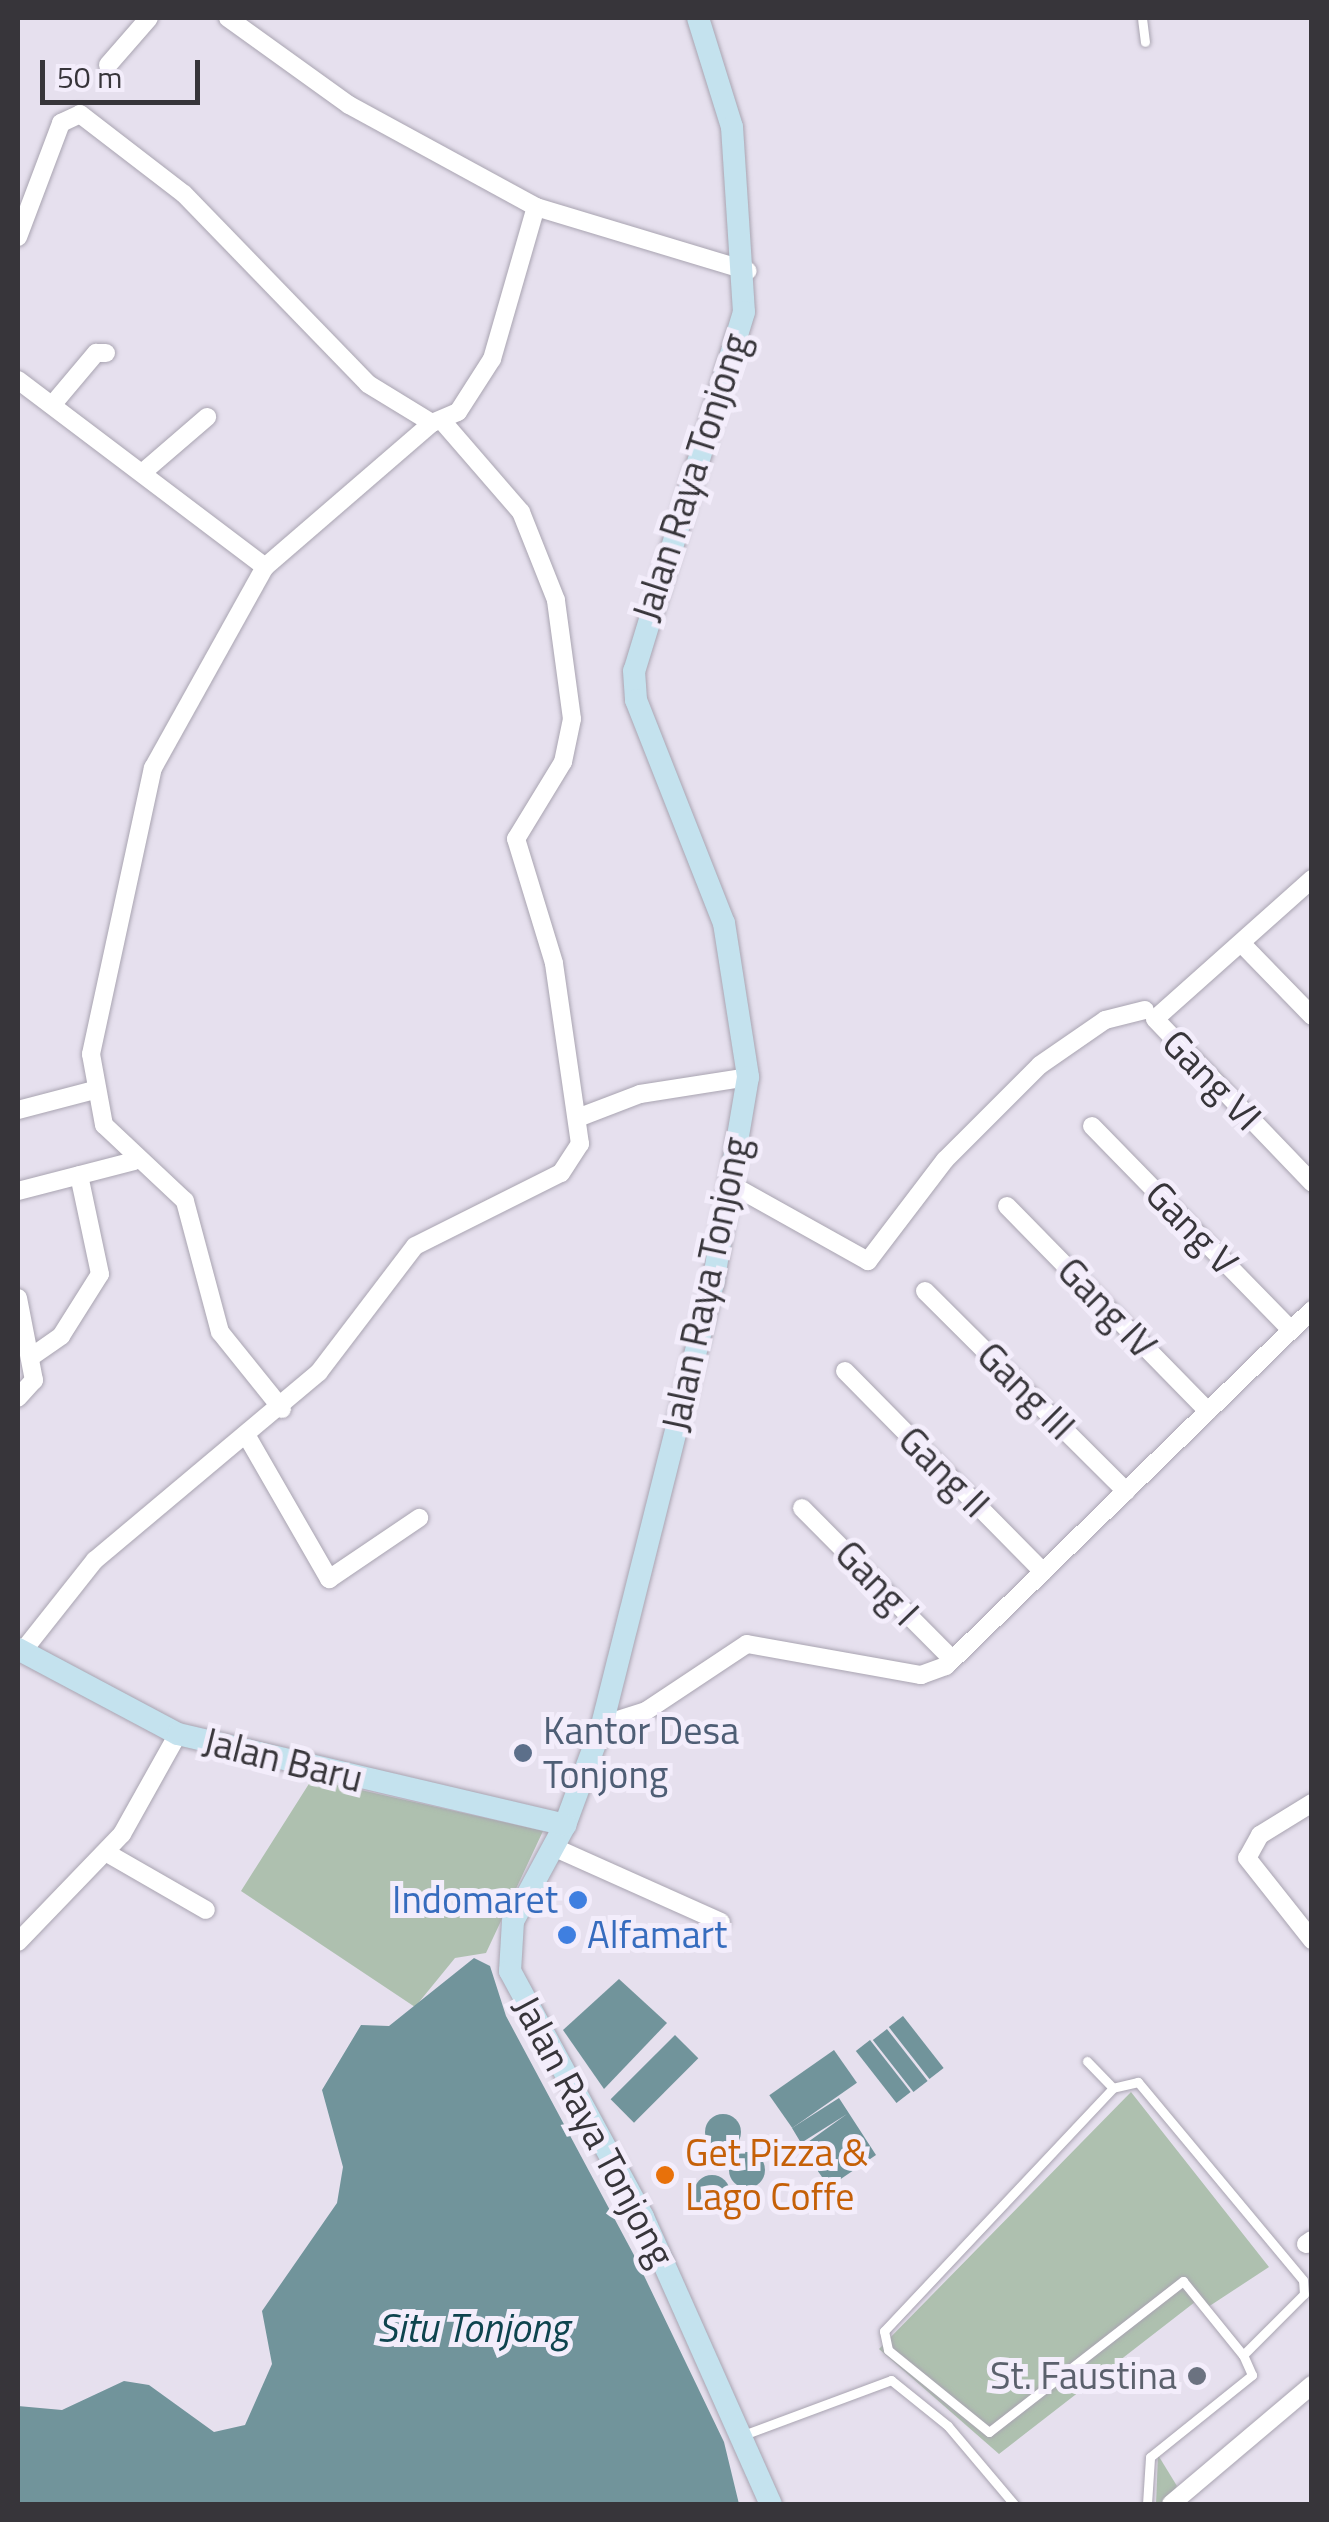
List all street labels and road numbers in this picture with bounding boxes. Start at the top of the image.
street label: Jalan Raya Tonjong [623,327,759,627]
street label: Gang VI [1153,1020,1271,1140]
street label: Jalan Raya Tonjong [653,1133,759,1435]
street label: Gang V [1136,1172,1248,1284]
street label: Gang IV [1048,1248,1166,1368]
street label: Gang III [968,1333,1084,1449]
street label: Gang II [889,1417,999,1527]
street label: Gang I [826,1531,928,1635]
street label: Jalan Baru [199,1718,367,1802]
street label: Jalan Raya Tonjong [504,1988,684,2274]

